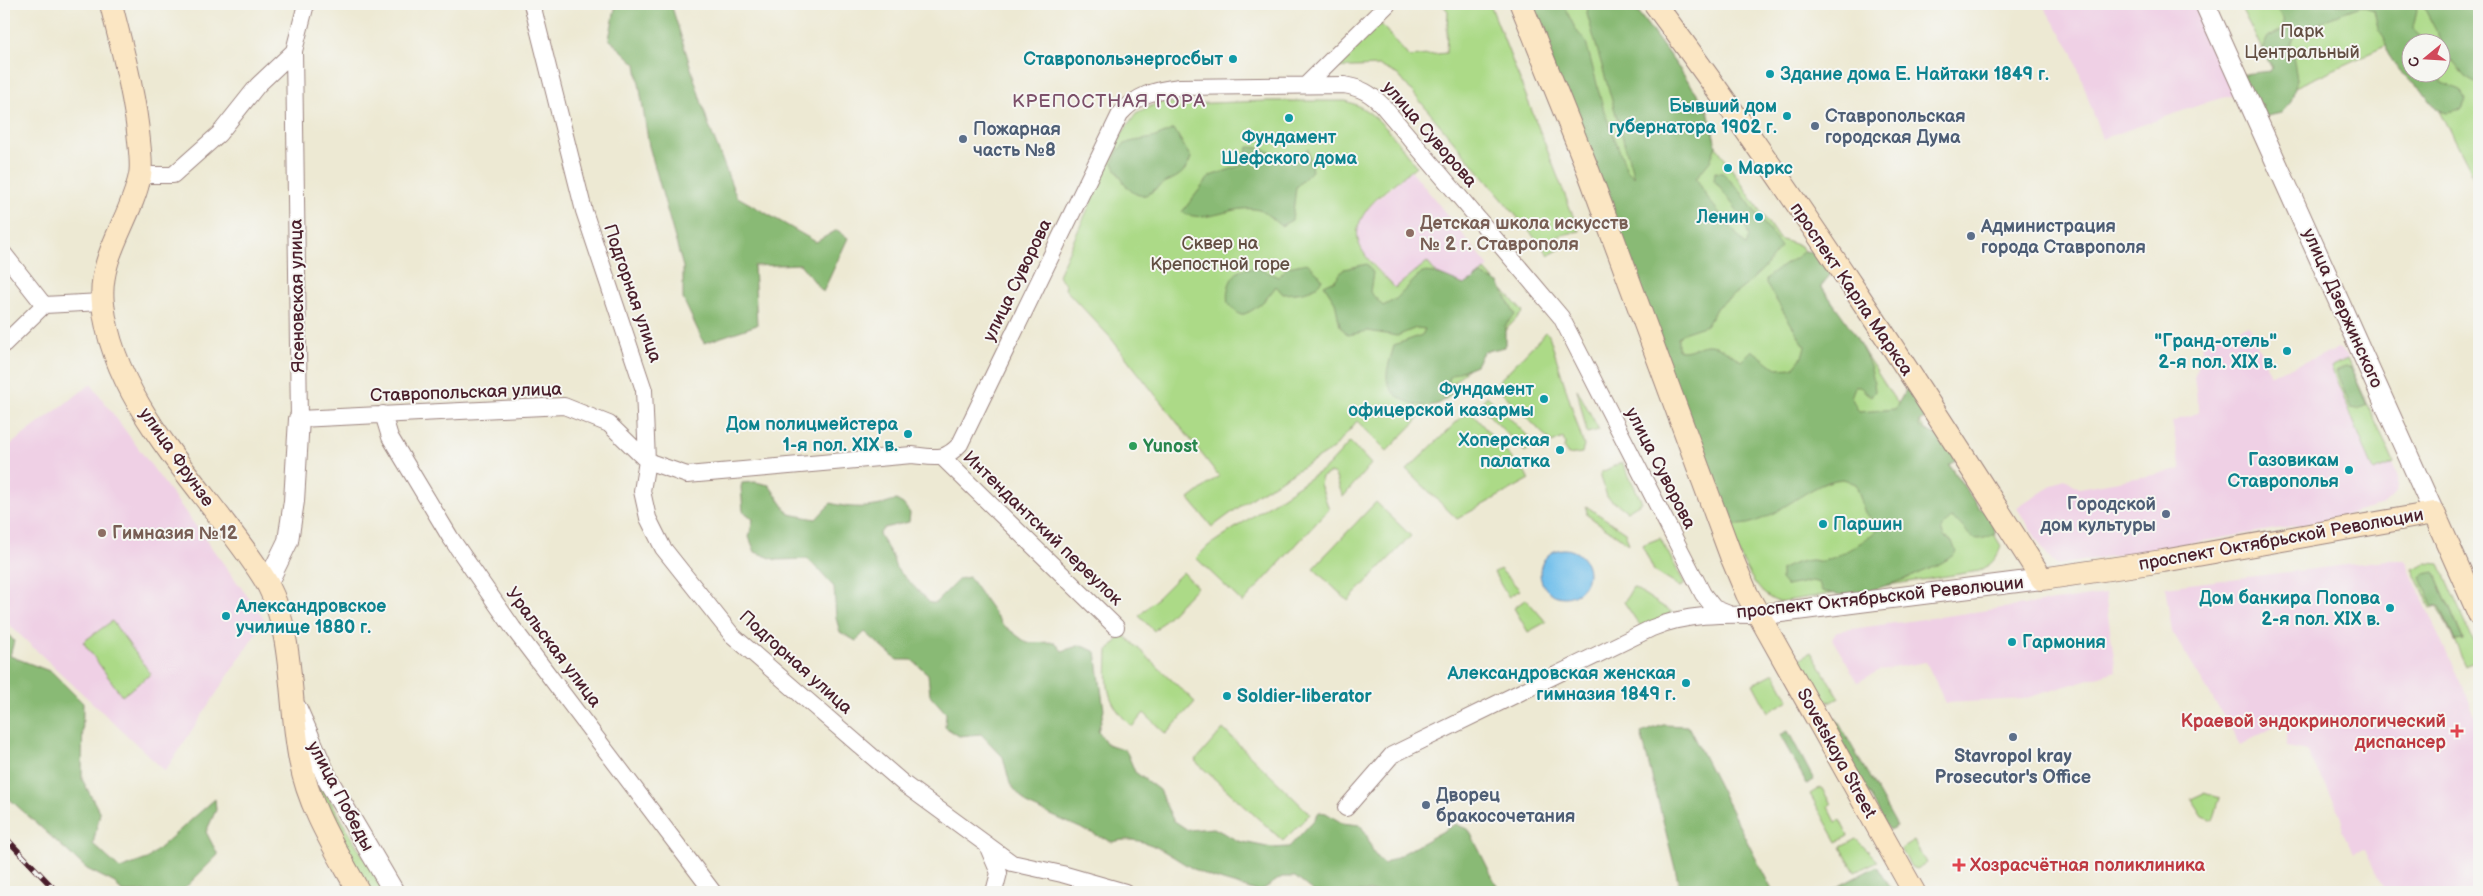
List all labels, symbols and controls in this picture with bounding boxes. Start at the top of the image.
park label: Парк Центральный [2244,21,2360,63]
north arrow [2400,32,2450,82]
place label: Ставропольэнергосбыт [1023,49,1223,70]
marker: Ставропольэнергосбыт [1227,53,1239,65]
text: С [2404,54,2424,69]
place label: Здание дома Е. Найтаки 1849 г. [1780,64,2049,85]
marker: Здание дома Е. Найтаки 1849 г. [1764,68,1776,80]
street label: улица Суворова [1378,77,1482,192]
district label: КРЕПОСТНАЯ ГОРА [1012,90,1206,113]
place label: Бывший дом губернатора 1902 г. [1609,96,1777,138]
place label: Ставропольская городская Дума [1825,106,1966,148]
marker: Бывший дом губернатора 1902 г. [1781,110,1793,122]
marker: Фундамент Шефского дома [1283,112,1295,124]
place label: Пожарная часть №8 [973,119,1061,161]
marker: Ставропольская городская Дума [1809,120,1821,132]
place label: Фундамент Шефского дома [1221,127,1357,169]
marker: Пожарная часть №8 [957,133,969,145]
place label: Маркс [1738,158,1793,179]
marker: Маркс [1722,162,1734,174]
street label: проспект Карла Маркса [1786,199,1918,380]
place label: Ленин [1695,207,1749,228]
marker: Ленин [1753,211,1765,223]
place label: Детская школа искусств № 2 г. Ставрополя [1420,213,1629,255]
street label: улица Суворова [979,215,1056,345]
place label: Администрация города Ставрополя [1980,216,2146,258]
street label: Ясеновская улица [286,219,309,373]
street label: Подгорная улица [599,221,666,365]
street label: улица Дзержинского [2298,225,2387,391]
marker: Детская школа искусств № 2 г. Ставрополя [1404,227,1416,239]
marker: Администрация города Ставрополя [1965,230,1977,242]
park label: Сквер на Крепостной горе [1150,233,1290,275]
place label: "Гранд-отель" 2-я пол. XIX в. [2154,331,2277,373]
marker: "Гранд-отель" 2-я пол. XIX в. [2281,345,2293,357]
street label: Ставропольская улица [370,379,563,406]
place label: Фундамент офицерской казармы [1348,379,1534,421]
marker: Фундамент офицерской казармы [1538,393,1550,405]
street label: улица Фрунзе [135,404,218,511]
street label: улица Суворова [1621,404,1700,533]
place label: Дом полицмейстера 1-я пол. XIX в. [726,414,899,456]
marker: Дом полицмейстера 1-я пол. XIX в. [902,428,914,440]
place label: Хоперская палатка [1457,430,1551,472]
place label: Yunost [1143,436,1198,457]
marker: Yunost [1127,440,1139,452]
marker: Хоперская палатка [1554,444,1566,456]
street label: Интендантский переулок [959,447,1127,610]
place label: Газовикам Ставрополья [2227,450,2339,492]
marker: Газовикам Ставрополья [2343,464,2355,476]
place label: Городской дом культуры [2040,494,2156,536]
street label: проспект Октябрьской Революции [2137,504,2425,575]
marker: Городской дом культуры [2160,508,2172,520]
place label: Паршин [1833,514,1903,535]
marker: Паршин [1817,518,1829,530]
place label: Гимназия №12 [112,523,238,544]
marker: Гимназия №12 [96,527,108,539]
street label: проспект Октябрьской Революции [1735,572,2025,623]
street label: Уральская улица [502,583,606,712]
place label: Дом банкира Попова 2-я пол. XIX в. [2199,588,2381,630]
place label: Александровское училище 1880 г. [235,596,386,638]
marker: Дом банкира Попова 2-я пол. XIX в. [2384,602,2396,614]
street label: Подгорная улица [735,606,857,719]
marker: Александровское училище 1880 г. [220,610,232,622]
place label: Гармония [2022,632,2106,653]
marker: Гармония [2006,636,2018,648]
place label: Александровская женская гимназия 1849 г. [1446,663,1676,705]
marker: Александровская женская гимназия 1849 г. [1680,677,1692,689]
street label: Sovetskaya Street [1792,685,1881,822]
place label: Soldier-liberator [1237,686,1373,707]
marker: Soldier-liberator [1221,690,1233,702]
place label: Краевой эндокринологический диспансер [2181,711,2446,753]
marker: Краевой эндокринологический диспансер [2450,724,2464,738]
marker: Stavropol kray Prosecutor's Office [2007,731,2019,743]
street label: улица Победы [303,738,378,855]
place label: Stavropol kray Prosecutor's Office [1935,746,2091,788]
place label: Дворец бракосочетания [1436,785,1576,827]
marker: Дворец бракосочетания [1420,799,1432,811]
place label: Хозрасчётная поликлиника [1969,855,2206,876]
marker: Хозрасчётная поликлиника [1952,858,1966,872]

